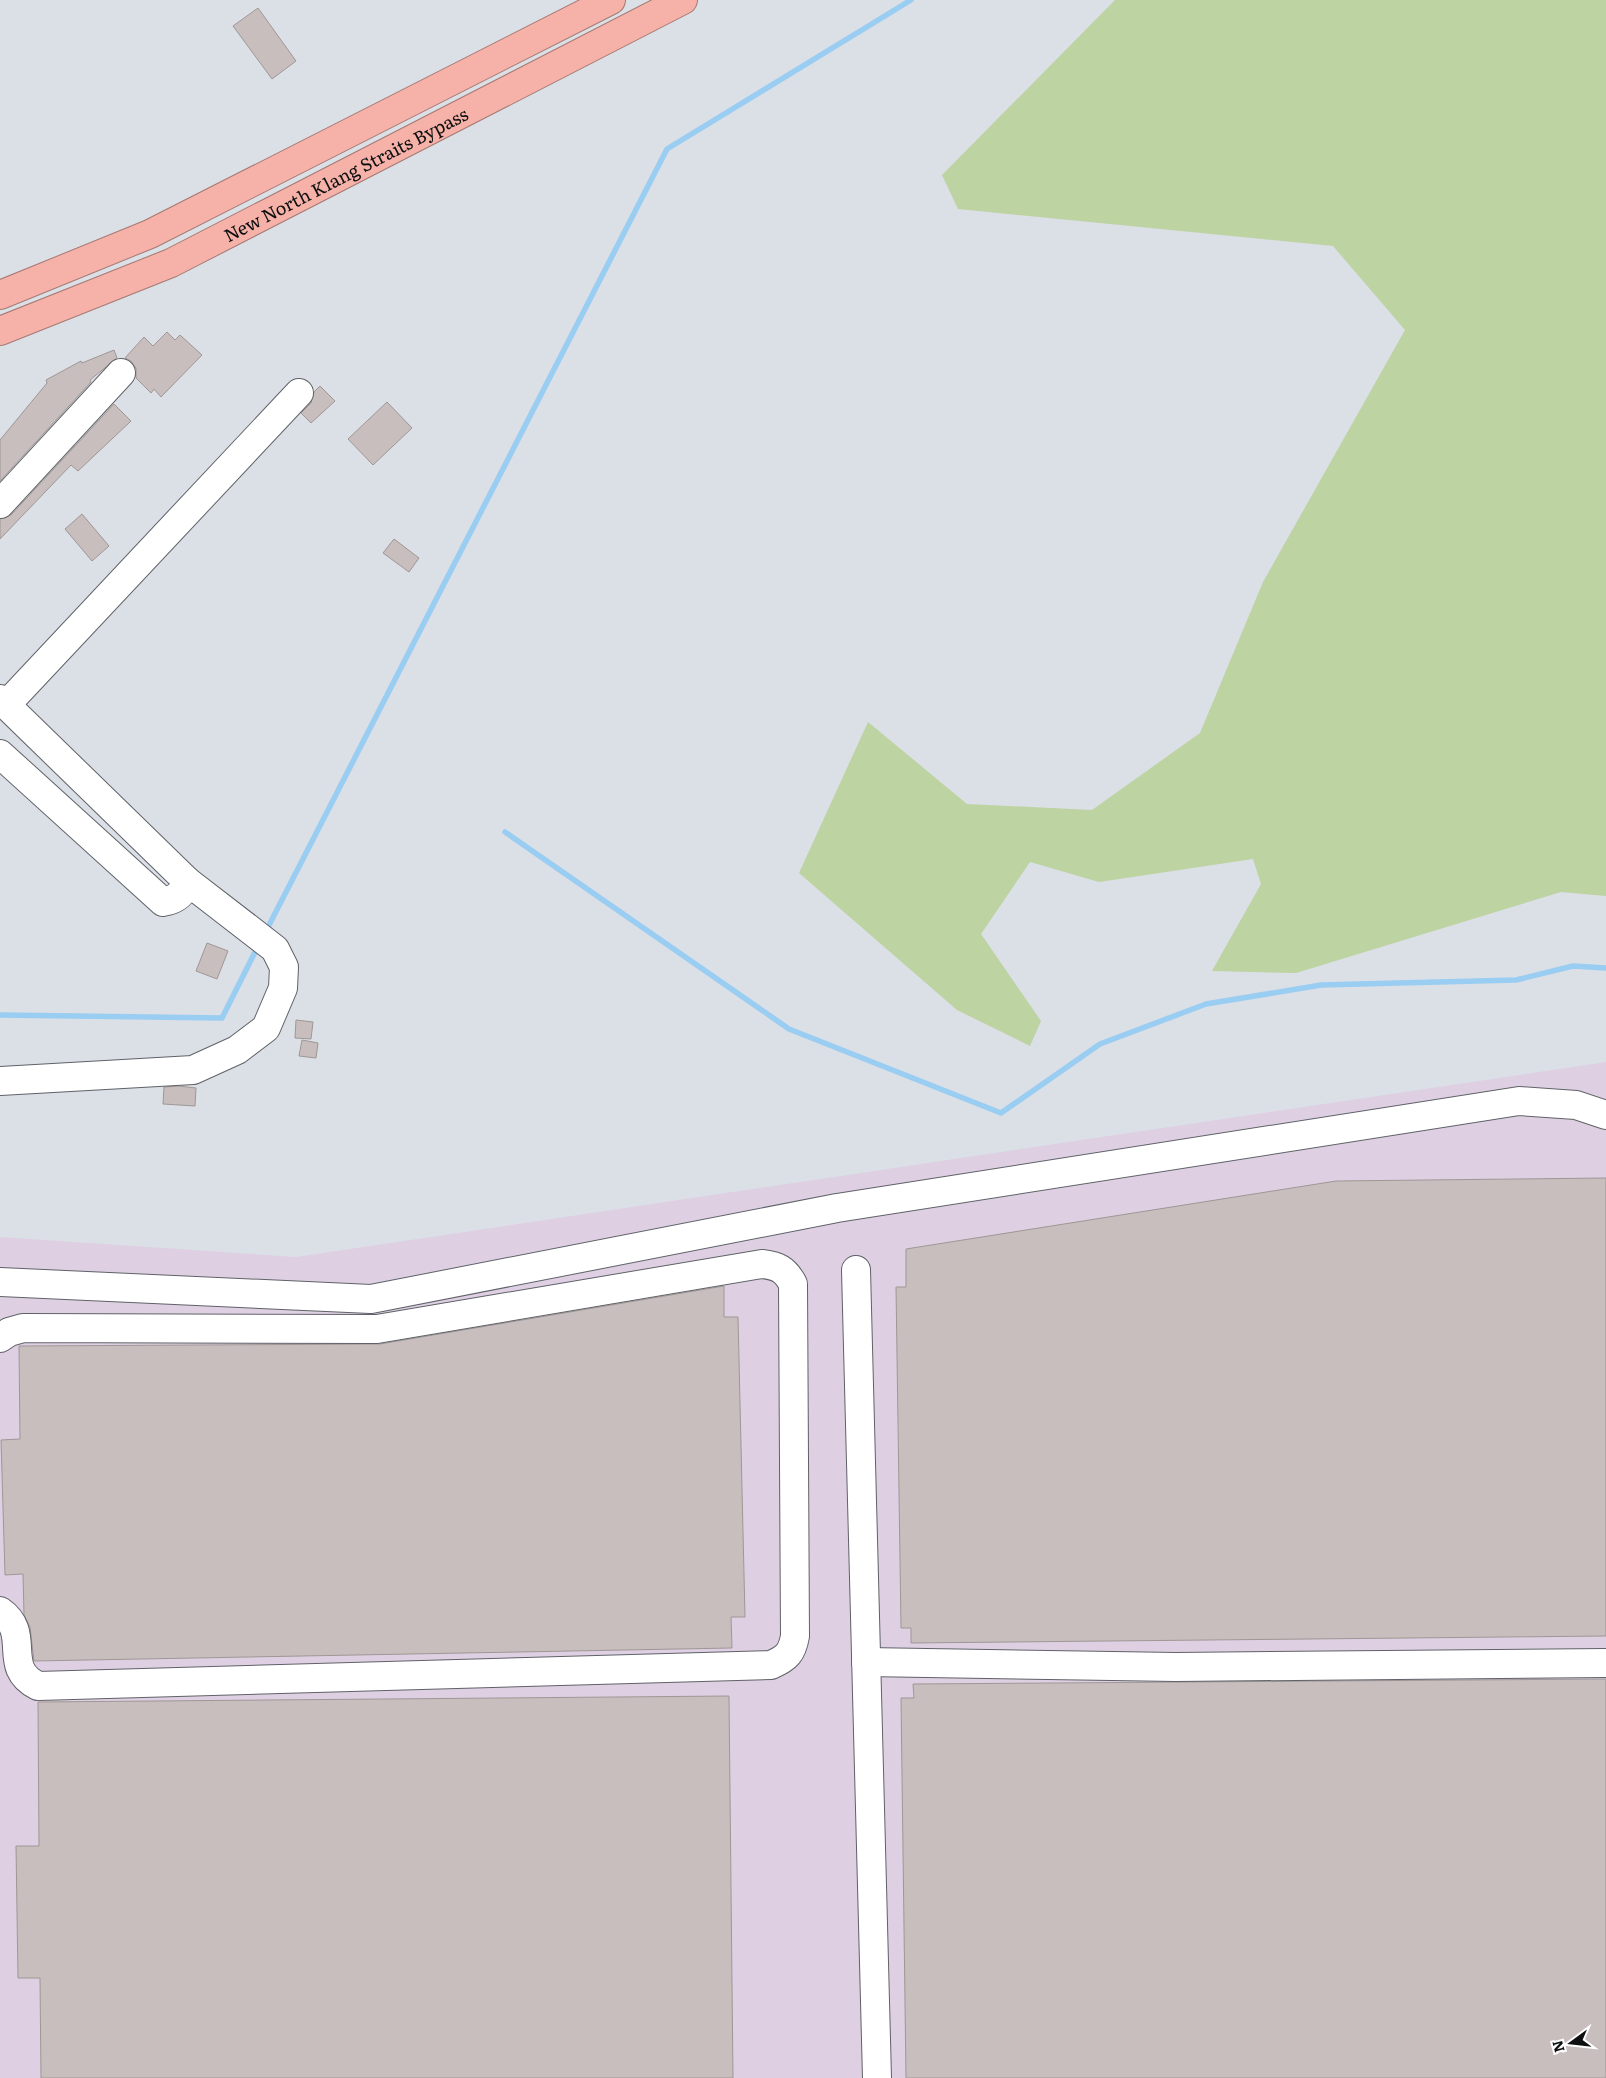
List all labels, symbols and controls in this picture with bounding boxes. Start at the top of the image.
street label: New North Klang Straits Bypass [218,99,472,248]
north arrow [1546,2018,1596,2068]
text: N [1546,2038,1569,2055]

